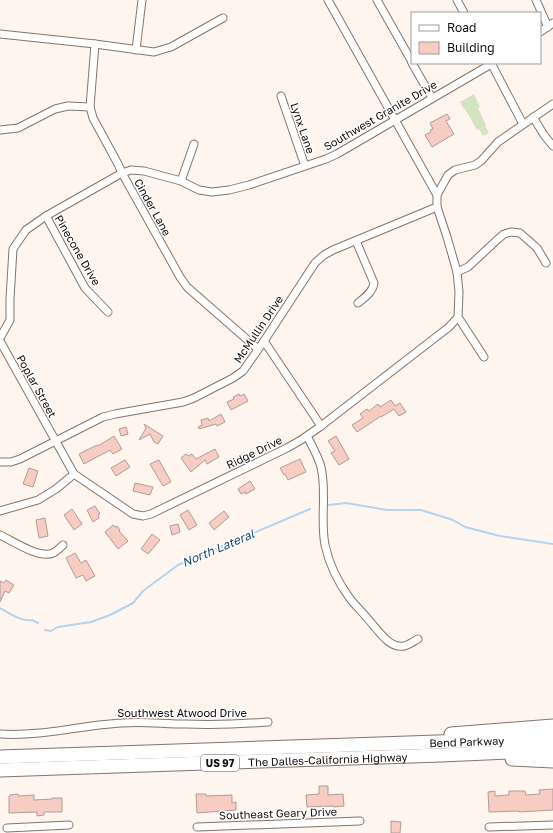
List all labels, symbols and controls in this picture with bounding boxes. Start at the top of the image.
legend [411,12,541,64]
text: Road [447,20,476,35]
text: Building [447,40,495,55]
street label: Southwest Granite Drive [321,77,439,153]
street label: Lynx Lane [288,101,318,155]
street label: Cinder Lane [132,176,174,238]
street label: Pinecone Drive [53,213,103,287]
street label: McMullin Drive [231,293,285,365]
street label: Poplar Street [14,352,60,420]
street label: Ridge Drive [224,433,284,471]
water label: North Lateral [180,526,257,570]
street label: Southwest Atwood Drive [117,706,247,719]
street label: Bend Parkway [429,733,504,749]
street label: The Dalles-California Highway [248,750,408,768]
road number: US 97 [201,755,239,771]
street label: Southeast Geary Drive [219,804,337,822]

